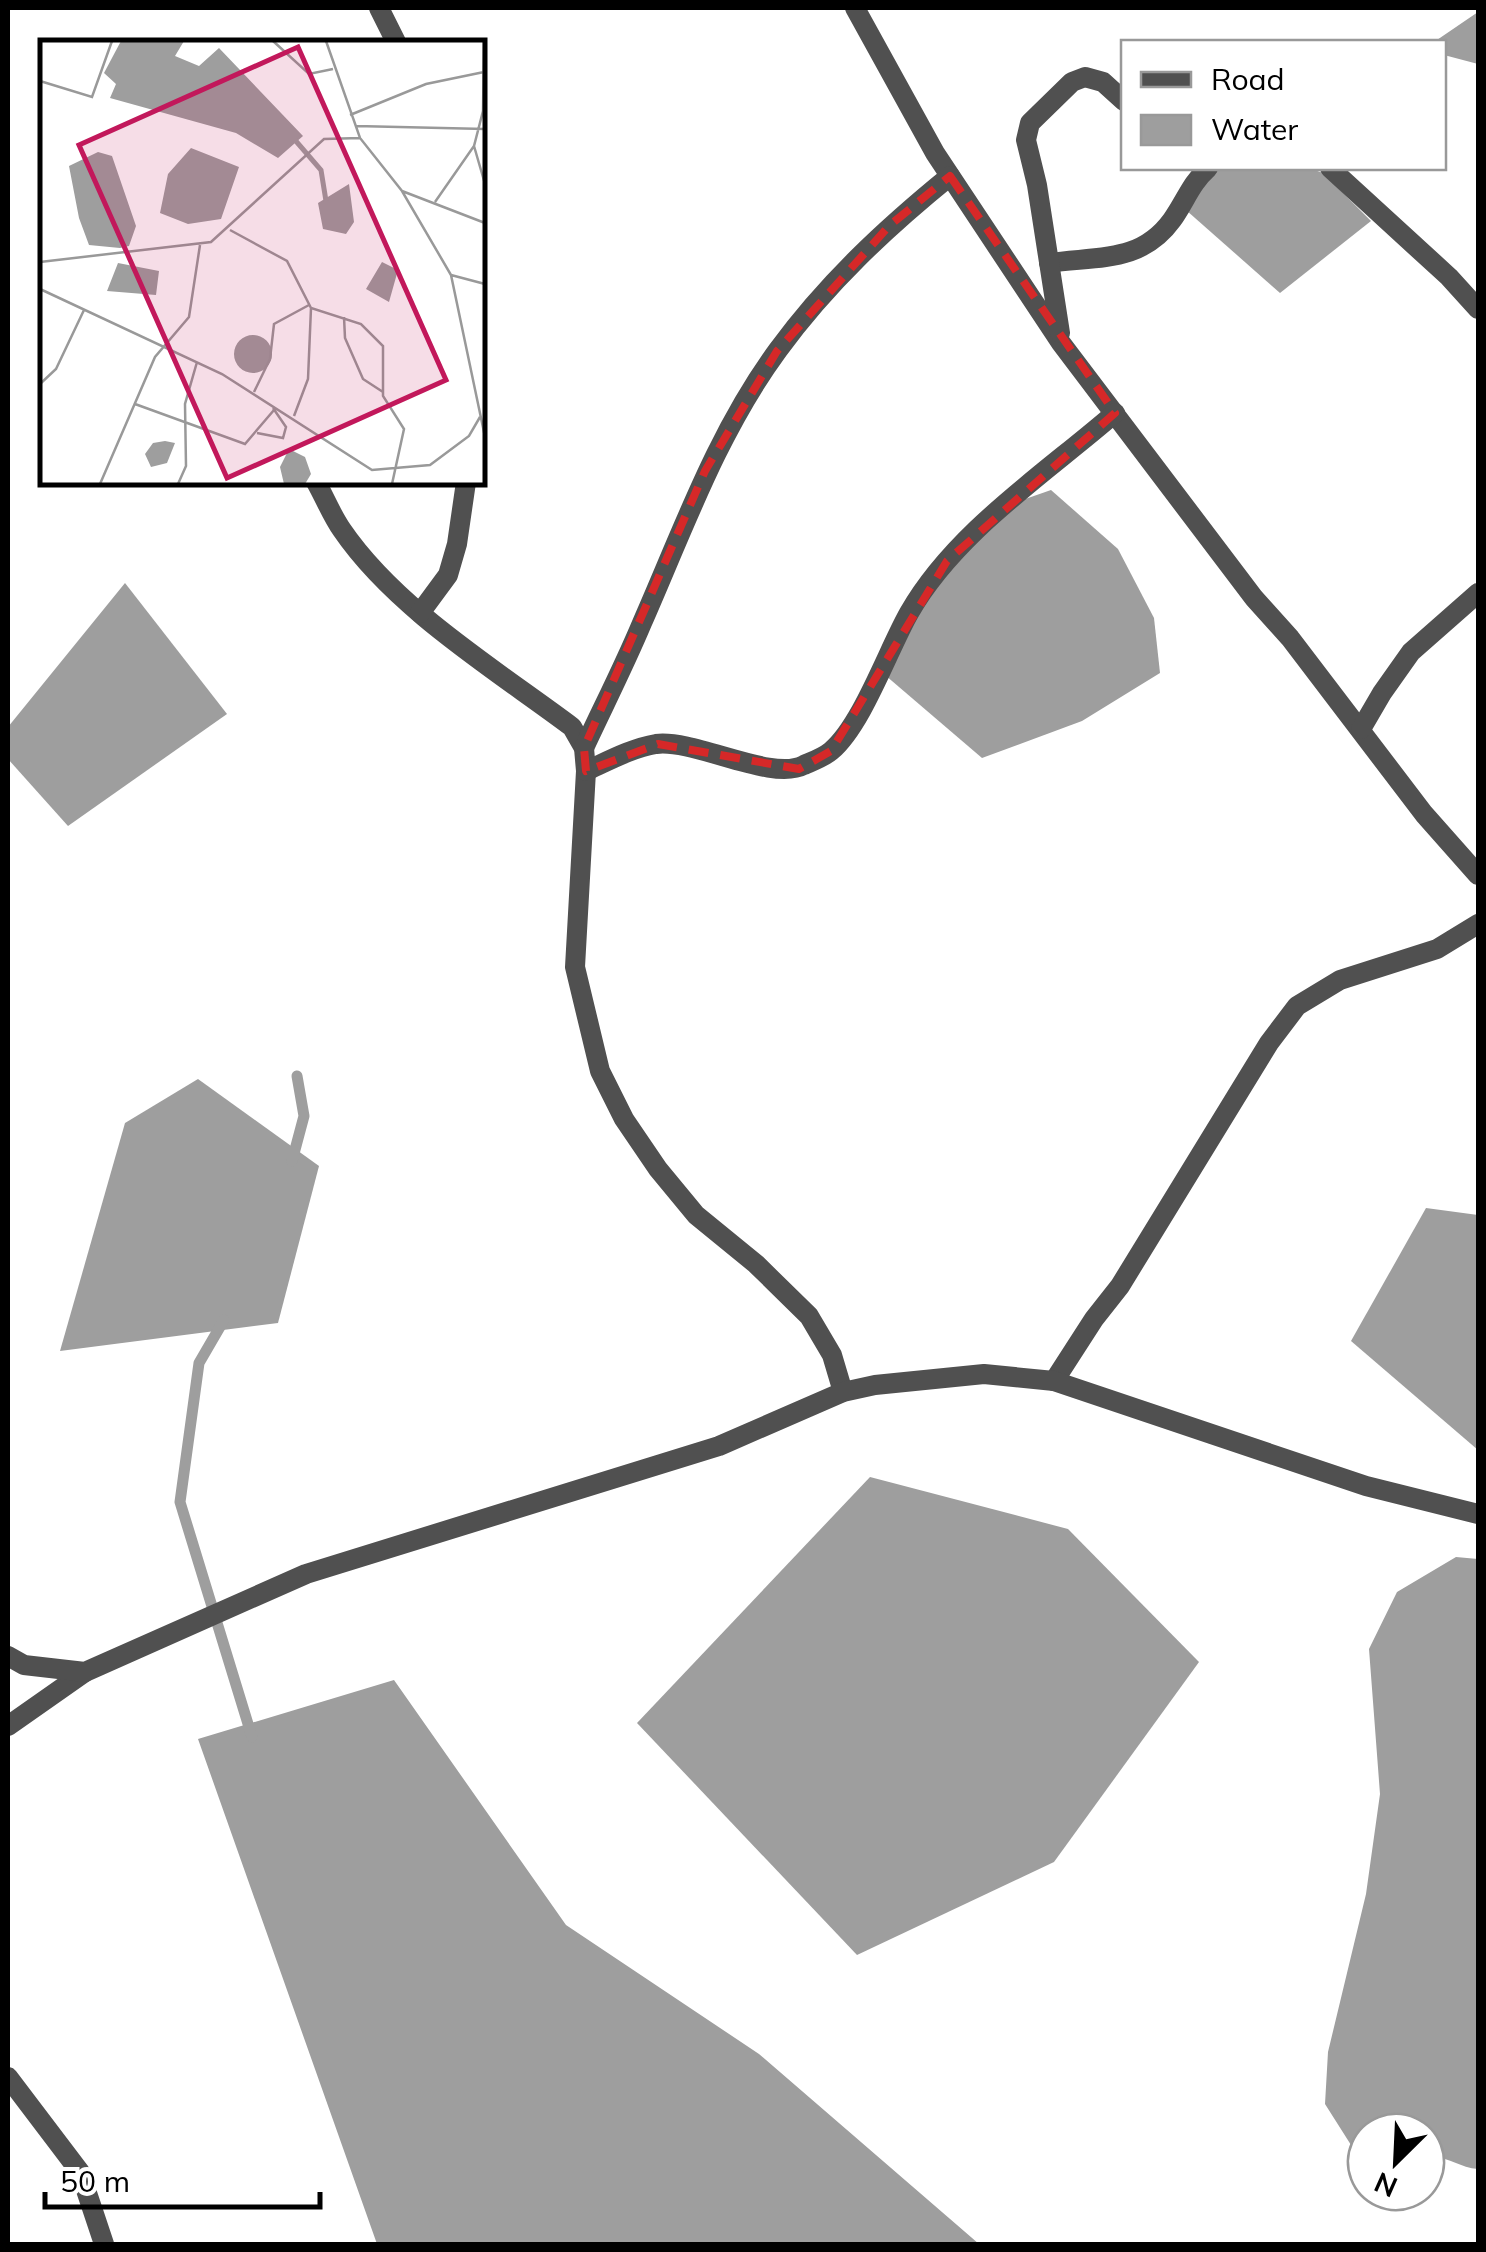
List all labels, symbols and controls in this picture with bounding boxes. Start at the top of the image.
inset map [40,40,485,485]
legend [1121,40,1446,170]
text: Road [1211,60,1285,98]
text: Water [1211,110,1298,148]
north arrow [1346,2112,1446,2212]
scale bar [45,2147,320,2209]
text: 50 m [60,2162,130,2200]
text: N [1369,2165,1402,2206]

